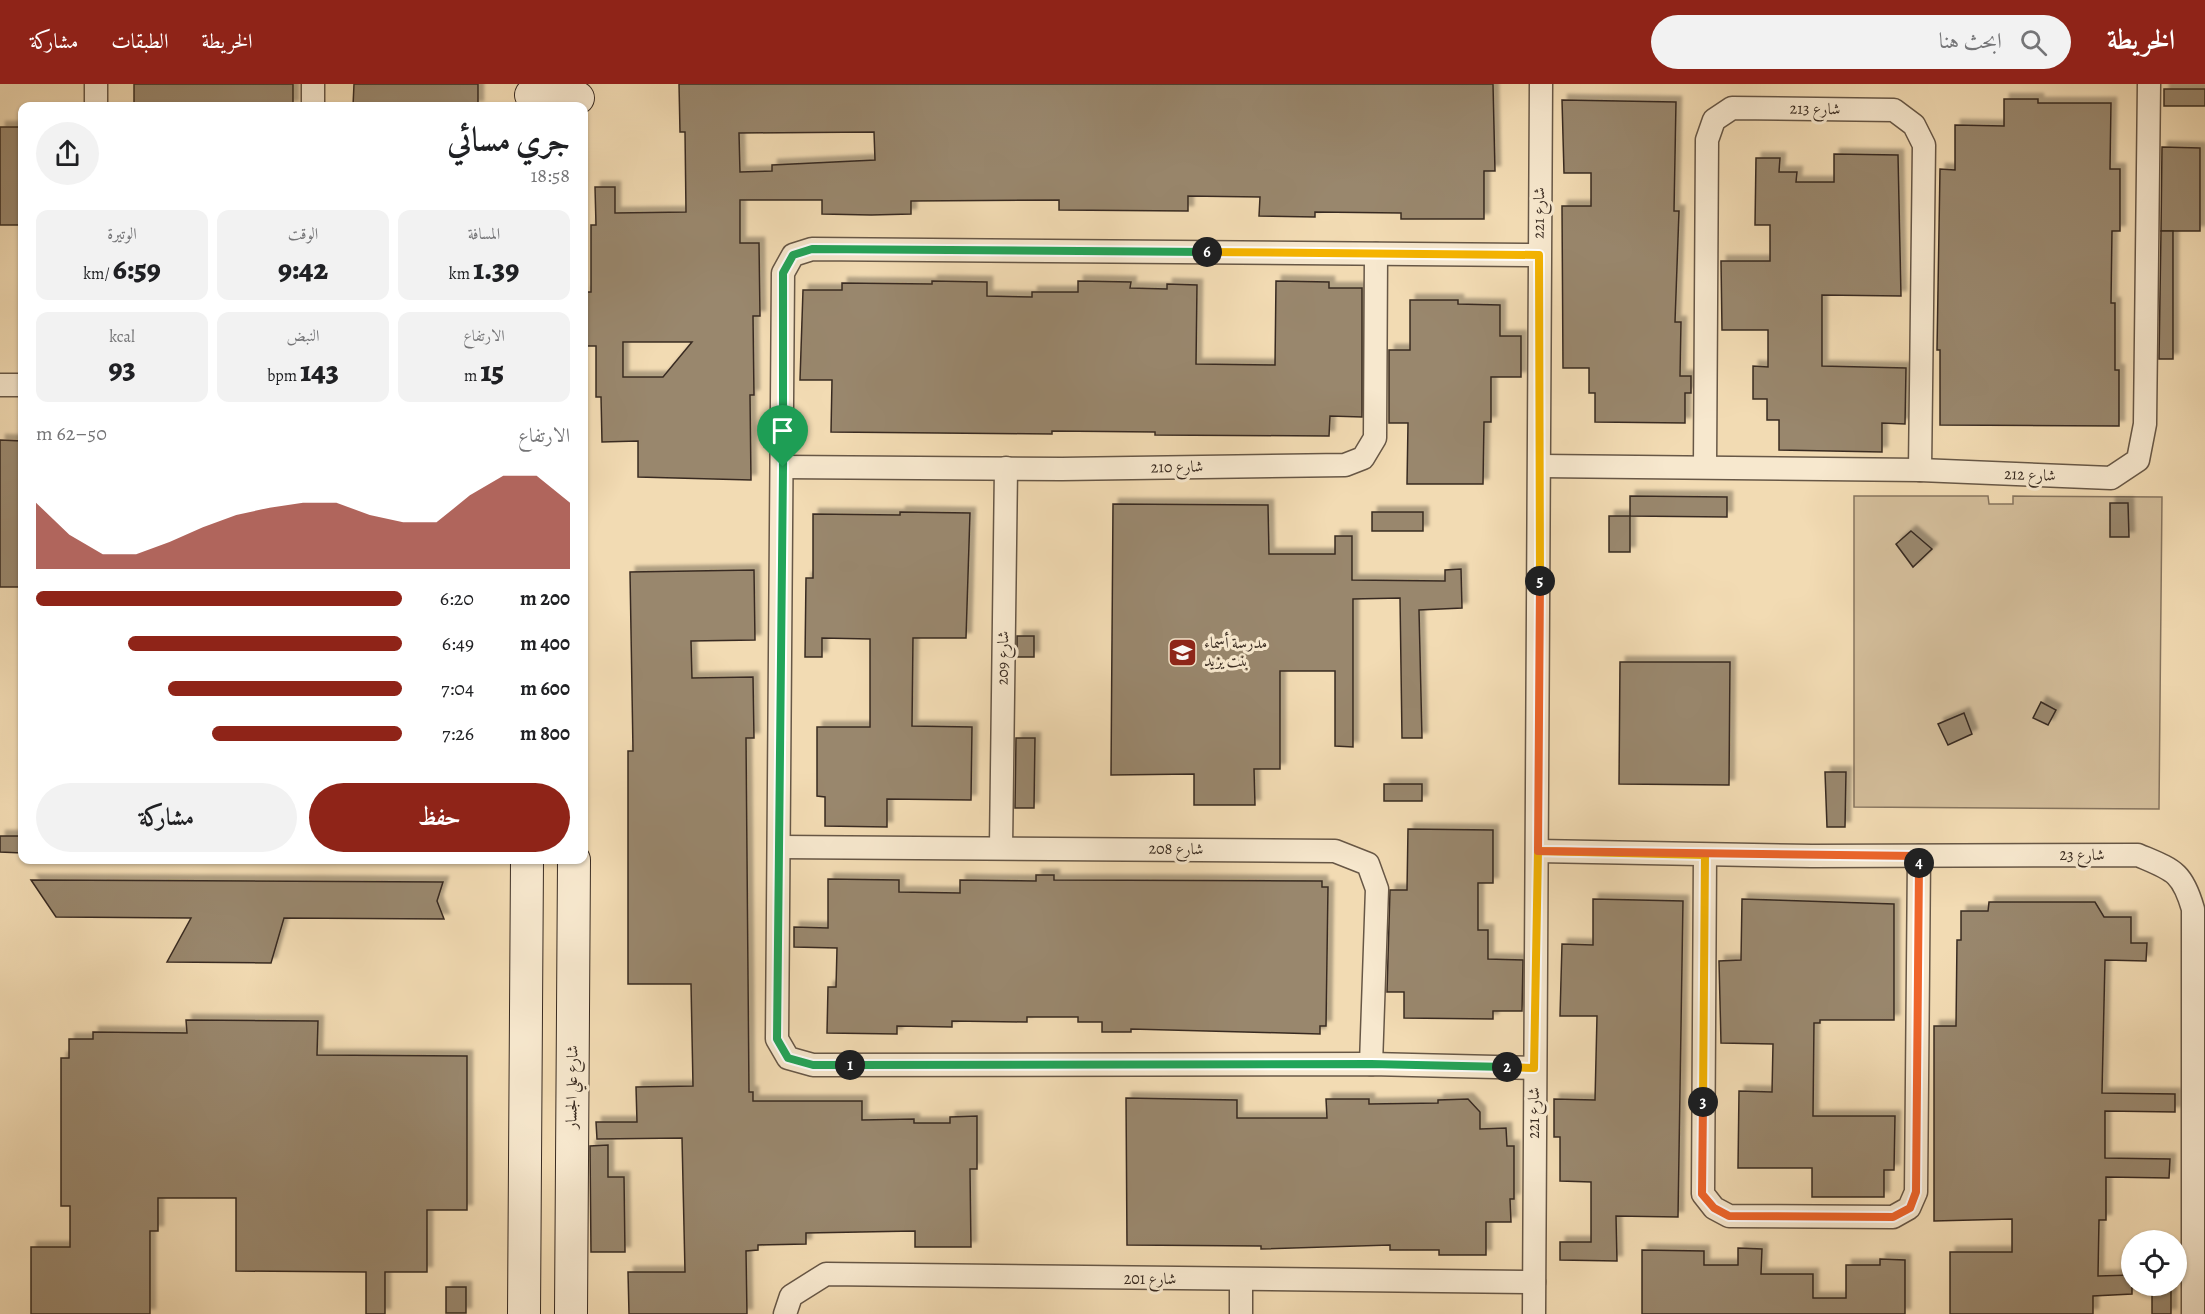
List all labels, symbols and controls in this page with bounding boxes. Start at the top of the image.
search box [1651,15,2071,69]
text: الخريطة [2107,21,2175,59]
text: ابحث هنا [1939,26,2002,56]
icon: search [2017,26,2050,59]
text: مشاركة [30,27,78,55]
text: الطبقات [111,27,168,55]
text: الخريطة [201,27,253,55]
street label: شارع 213 [1789,98,1841,122]
text: جري مسائي [447,117,570,162]
button: share [36,122,99,185]
text: 18:58 [530,162,570,189]
street label: شارع 221 [1528,187,1552,239]
text: الوتيرة [107,223,137,245]
text: الوقت [288,223,318,245]
text: المسافة [468,223,500,245]
pin: 6 [1192,237,1222,267]
text: 6 [1203,241,1211,263]
text: 6:59 [113,249,161,289]
text: 9:42 [278,249,328,289]
text: 1.39 [473,249,519,289]
text: /km [83,263,113,285]
text: km [449,263,473,285]
text: النبض [287,325,319,347]
text: الارتفاع [463,325,505,347]
text: kcal [109,326,135,348]
text: 93 [108,348,136,388]
text: 143 [300,351,339,391]
text: 15 [480,351,504,391]
text: bpm [267,365,300,387]
text: m [464,365,480,387]
pin [757,405,808,467]
icon: arrive [766,414,799,447]
text: 50–62 m [36,420,107,447]
text: الارتفاع [518,422,570,449]
street label: شارع 210 [1151,456,1204,480]
street label: شارع 212 [2004,463,2056,489]
pin: 5 [1525,566,1555,596]
text: 5 [1537,570,1543,592]
text: 6:20 [440,585,474,612]
text: 200 m [520,585,570,612]
text: 6:49 [442,630,474,657]
text: 400 m [520,630,570,657]
street label: شارع 209 [992,631,1016,685]
place label: مدرسة أسماء بنت يزيد [1204,631,1267,672]
school or university icon: مدرسة أسماء بنت يزيد [1167,636,1199,668]
text: 7:04 [441,675,474,702]
text: 600 m [520,675,570,702]
text: 7:26 [442,720,474,747]
text: 800 m [520,720,570,747]
button: مشاركة [36,783,297,852]
button: حفظ [309,783,570,852]
street label: شارع 208 [1148,838,1204,862]
street label: شارع 23 [2059,844,2105,868]
pin: 4 [1904,848,1934,878]
text: 4 [1915,852,1923,874]
street label: شارع علي الجسار [560,1045,588,1131]
pin: 1 [835,1050,865,1080]
pin: 2 [1492,1052,1522,1082]
text: 1 [847,1054,853,1076]
text: 2 [1503,1056,1511,1078]
street label: شارع 221 [1523,1087,1547,1139]
pin: 3 [1688,1087,1718,1117]
text: 3 [1700,1091,1706,1113]
map controls [2121,1230,2187,1296]
button: locate [2121,1230,2187,1296]
street label: شارع 201 [1124,1268,1176,1292]

